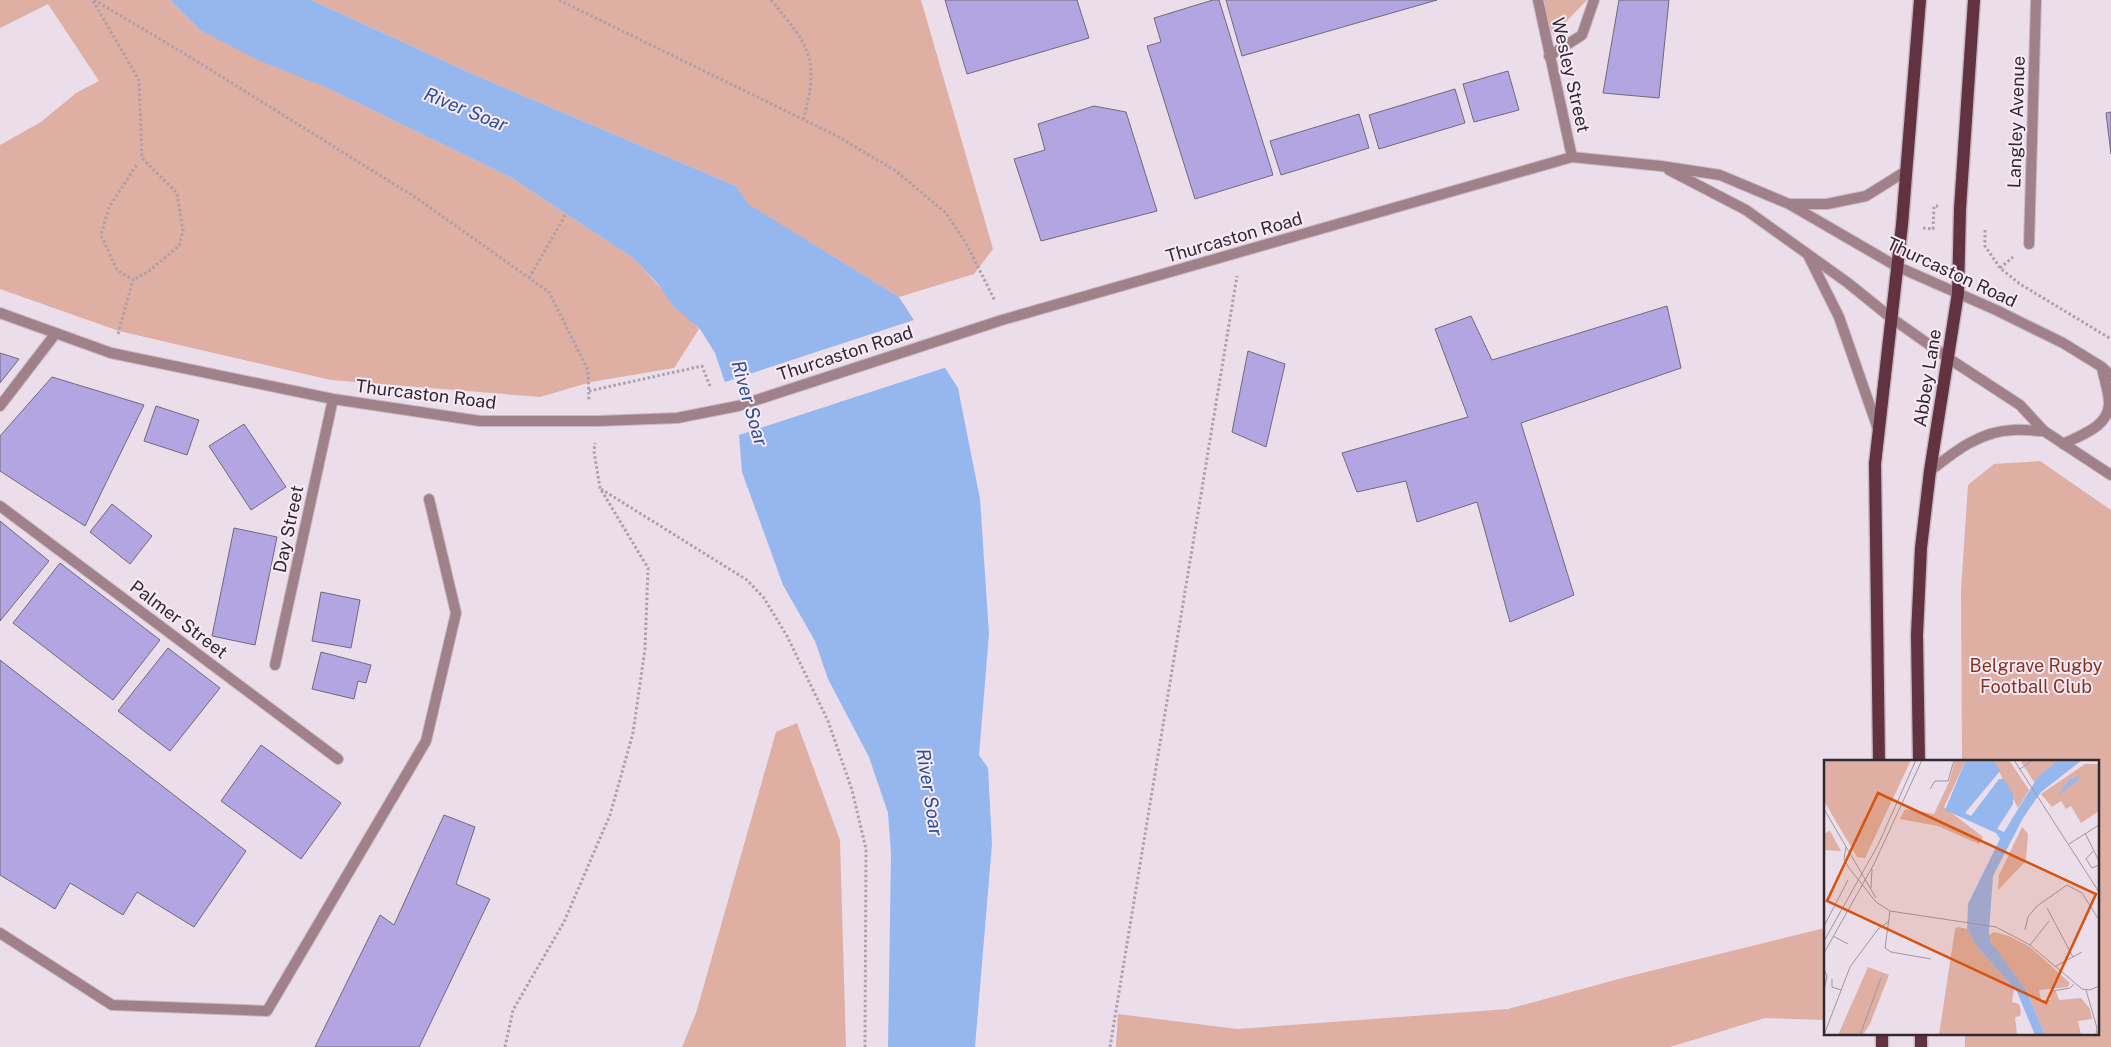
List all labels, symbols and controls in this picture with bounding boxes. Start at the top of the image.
street label: Wesley Street [1548,16,1594,134]
street label: Langley Avenue [2003,55,2029,189]
water label: River Soar [421,82,512,136]
street label: Thurcaston Road [1163,207,1305,267]
street label: Thurcaston Road [1884,233,2020,311]
street label: Thurcaston Road [775,321,915,385]
street label: Abbey Lane [1909,328,1945,428]
water label: River Soar [727,358,773,449]
street label: Thurcaston Road [355,375,497,413]
street label: Day Street [269,483,307,575]
street label: Palmer Street [126,576,232,662]
park label: Belgrave Rugby Football Club [1970,655,2103,697]
water label: River Soar [912,747,948,838]
inset map [1824,760,2098,1034]

